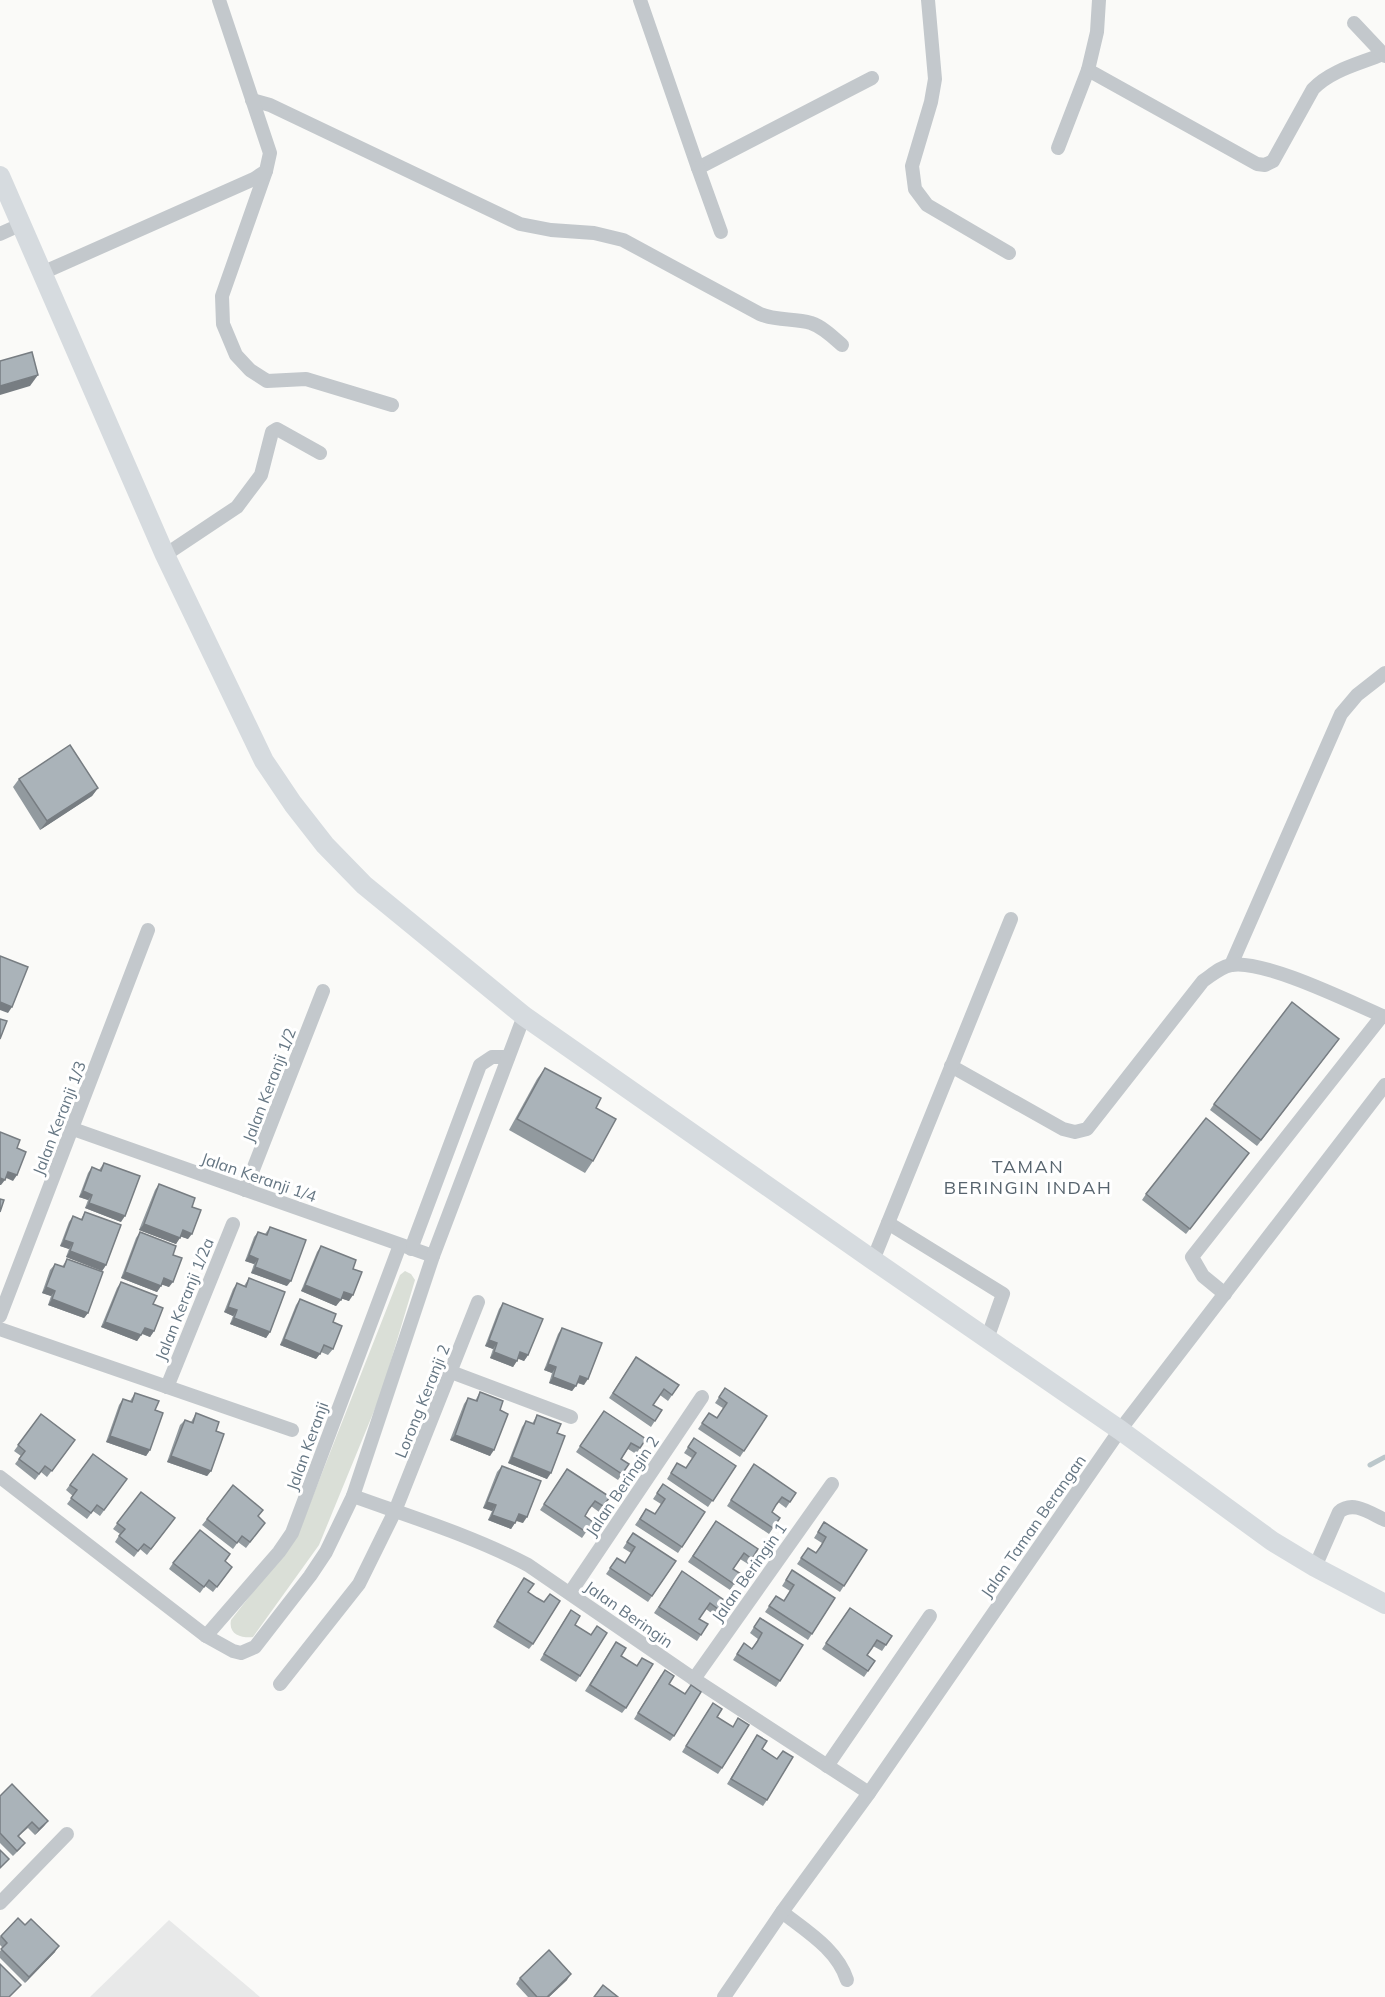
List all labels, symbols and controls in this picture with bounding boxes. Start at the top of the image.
street label: Jalan Keranji 1/2 [238,1025,300,1145]
street label: Jalan Keranji 1/3 [28,1058,90,1178]
street label: Jalan Keranji 1/4 [199,1148,320,1206]
district label: TAMAN BERINGIN INDAH [944,1155,1112,1199]
street label: Jalan Keranji 1/2a [150,1235,218,1363]
street label: Lorong Keranji 2 [390,1341,454,1461]
street label: Jalan Keranji [282,1399,332,1493]
street label: Jalan Beringin 2 [581,1432,663,1540]
street label: Jalan Taman Berangan [976,1451,1090,1601]
street label: Jalan Beringin 1 [707,1518,791,1626]
street label: Jalan Beringin [581,1576,677,1652]

